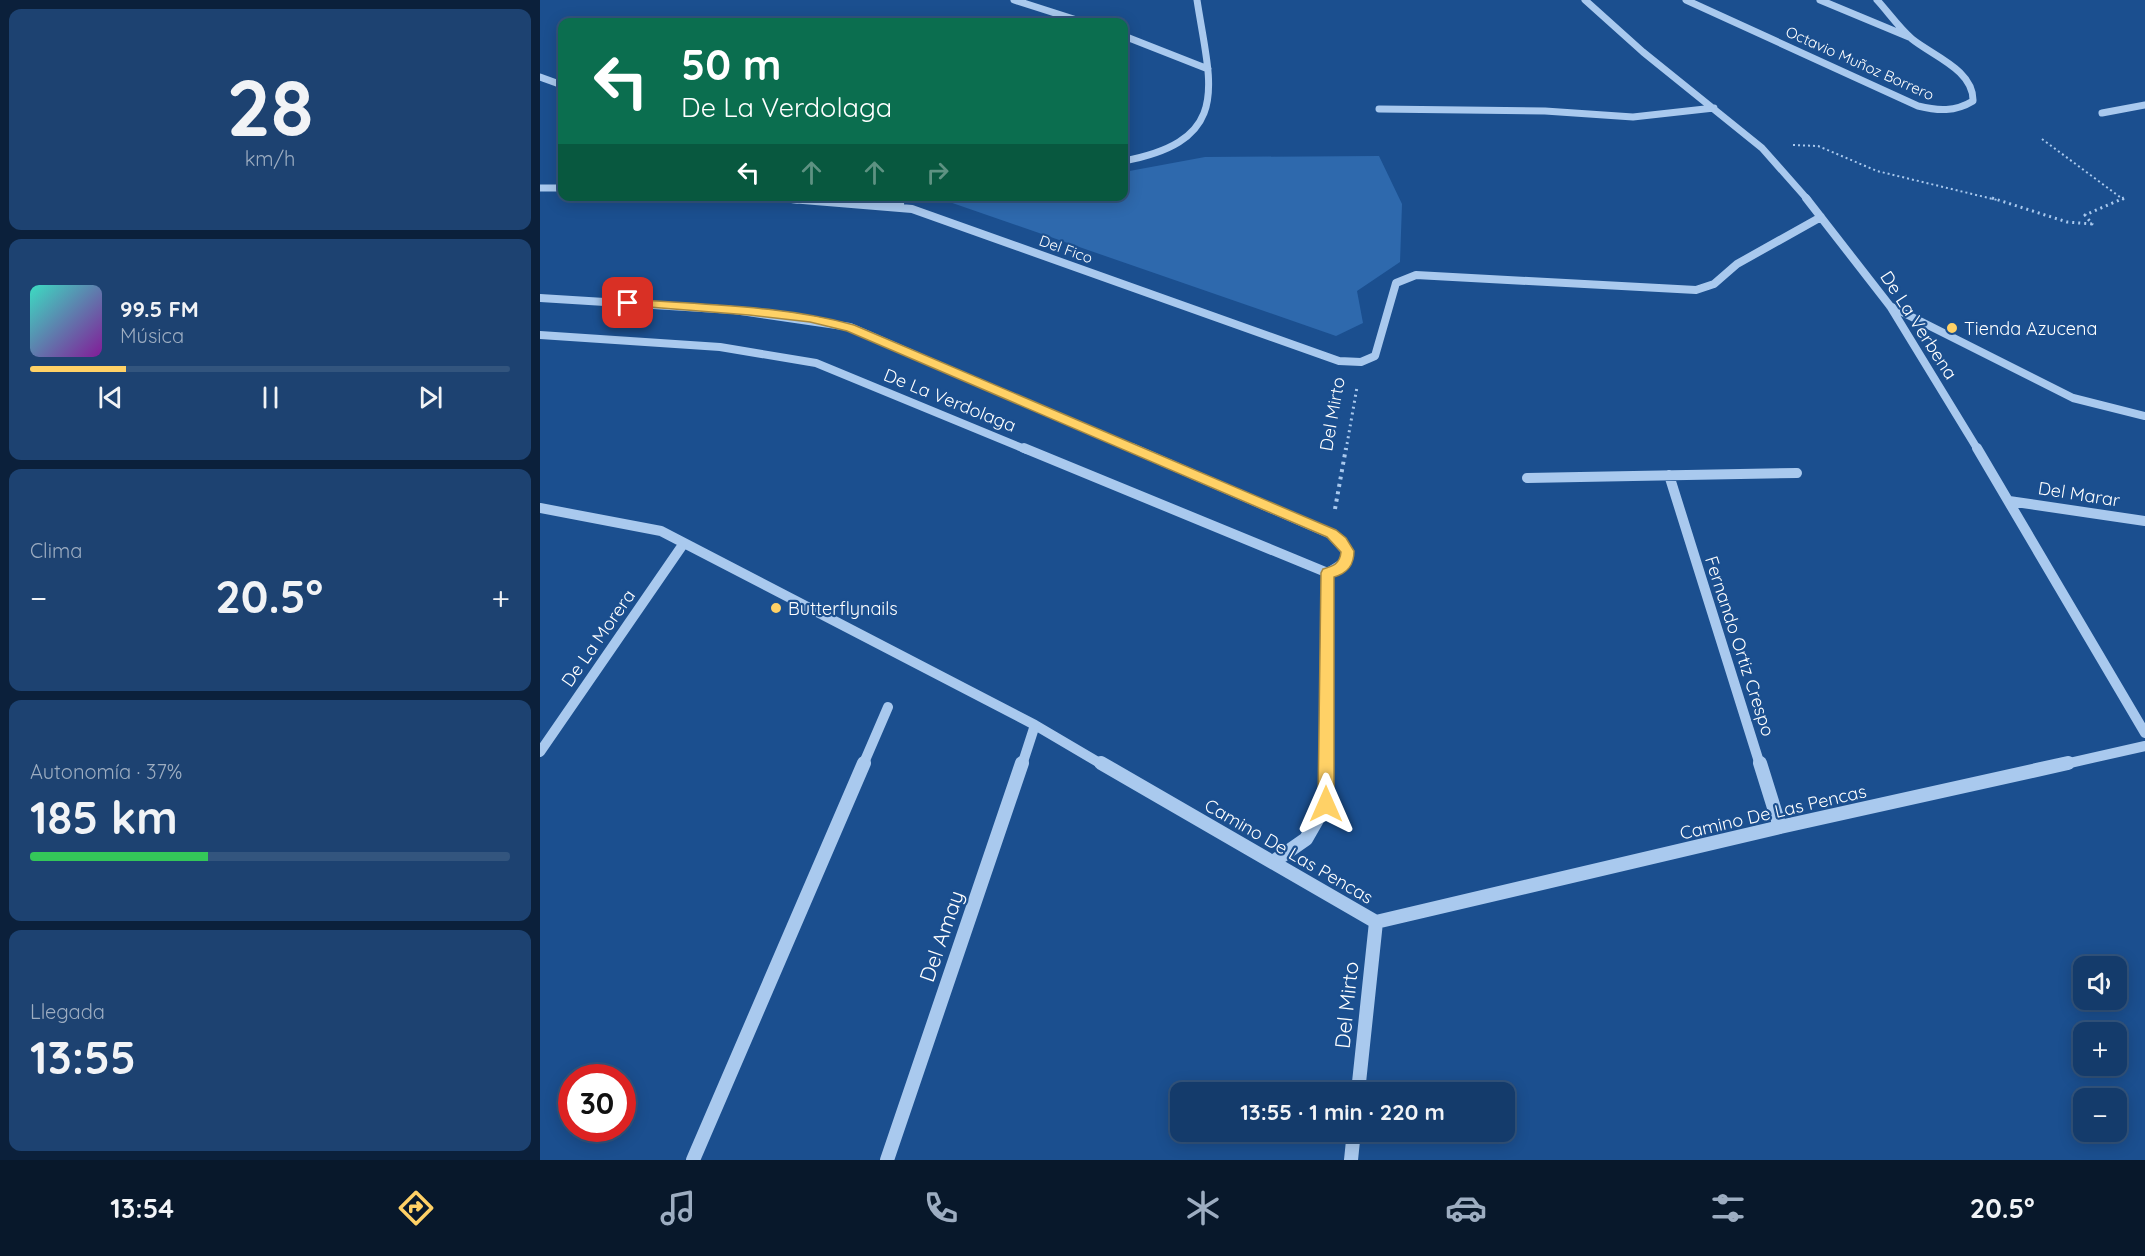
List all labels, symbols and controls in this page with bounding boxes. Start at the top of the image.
street label: Octavio Muñoz Borrero [1783,22,1937,104]
text: 50 m [681,38,781,91]
icon: left [582,42,660,120]
text: 28 [226,58,314,156]
text: De La Verdolaga [681,90,892,124]
text: km/h [245,146,295,171]
icon: left [732,156,765,189]
icon: ahead [795,156,828,189]
icon: ahead [858,156,891,189]
icon: right [921,156,954,189]
street label: Del Fico [1037,231,1095,267]
street label: De La Verbena [1875,266,1963,384]
pin [602,277,653,328]
icon: arrive [611,286,644,319]
text: 99.5 FM [120,295,199,323]
place label: Tienda Azucena [1964,317,2097,340]
marker: Tienda Azucena [1945,321,1959,335]
text: Música [120,323,184,348]
street label: De La Verdolaga [880,363,1020,437]
street label: Del Mirto [1314,375,1350,453]
icon: previous [94,381,127,414]
icon: pause [254,381,287,414]
icon: next [414,381,447,414]
street label: Del Marar [2036,476,2122,512]
text: Clima [30,538,82,563]
street label: Fernando Ortiz Crespo [1700,553,1780,739]
text: 20.5° [215,568,323,624]
text: − [30,577,47,618]
text: + [491,577,510,618]
street label: De La Morera [556,585,640,691]
place label: Butterflynails [788,597,898,620]
marker: Butterflynails [769,601,783,615]
text: Autonomía · 37% [30,759,182,784]
position arrow [1294,772,1358,836]
street label: Camino De Las Pencas [1677,779,1869,845]
text: 185 km [30,789,178,845]
street label: Camino De Las Pencas [1201,793,1377,909]
street label: Del Amay [913,887,969,985]
map controls [2073,956,2127,1142]
button: sound [2073,956,2127,1010]
street label: Del Mirto [1329,960,1363,1050]
text: Llegada [30,999,105,1024]
button: + [2073,1022,2127,1076]
text: 13:55 [30,1029,136,1085]
speed limit sign: 30 [558,1064,636,1142]
button: − [2073,1088,2127,1142]
text: 13:55 · 1 min · 220 m [1240,1098,1445,1126]
icon: directions [395,1187,437,1229]
icon: music [657,1187,699,1229]
icon: phone [920,1187,962,1229]
icon: climate [1182,1187,1224,1229]
icon: car [1445,1187,1487,1229]
icon: filters [1707,1187,1749,1229]
text: 13:54 [110,1191,174,1225]
text: 20.5° [1970,1191,2035,1225]

